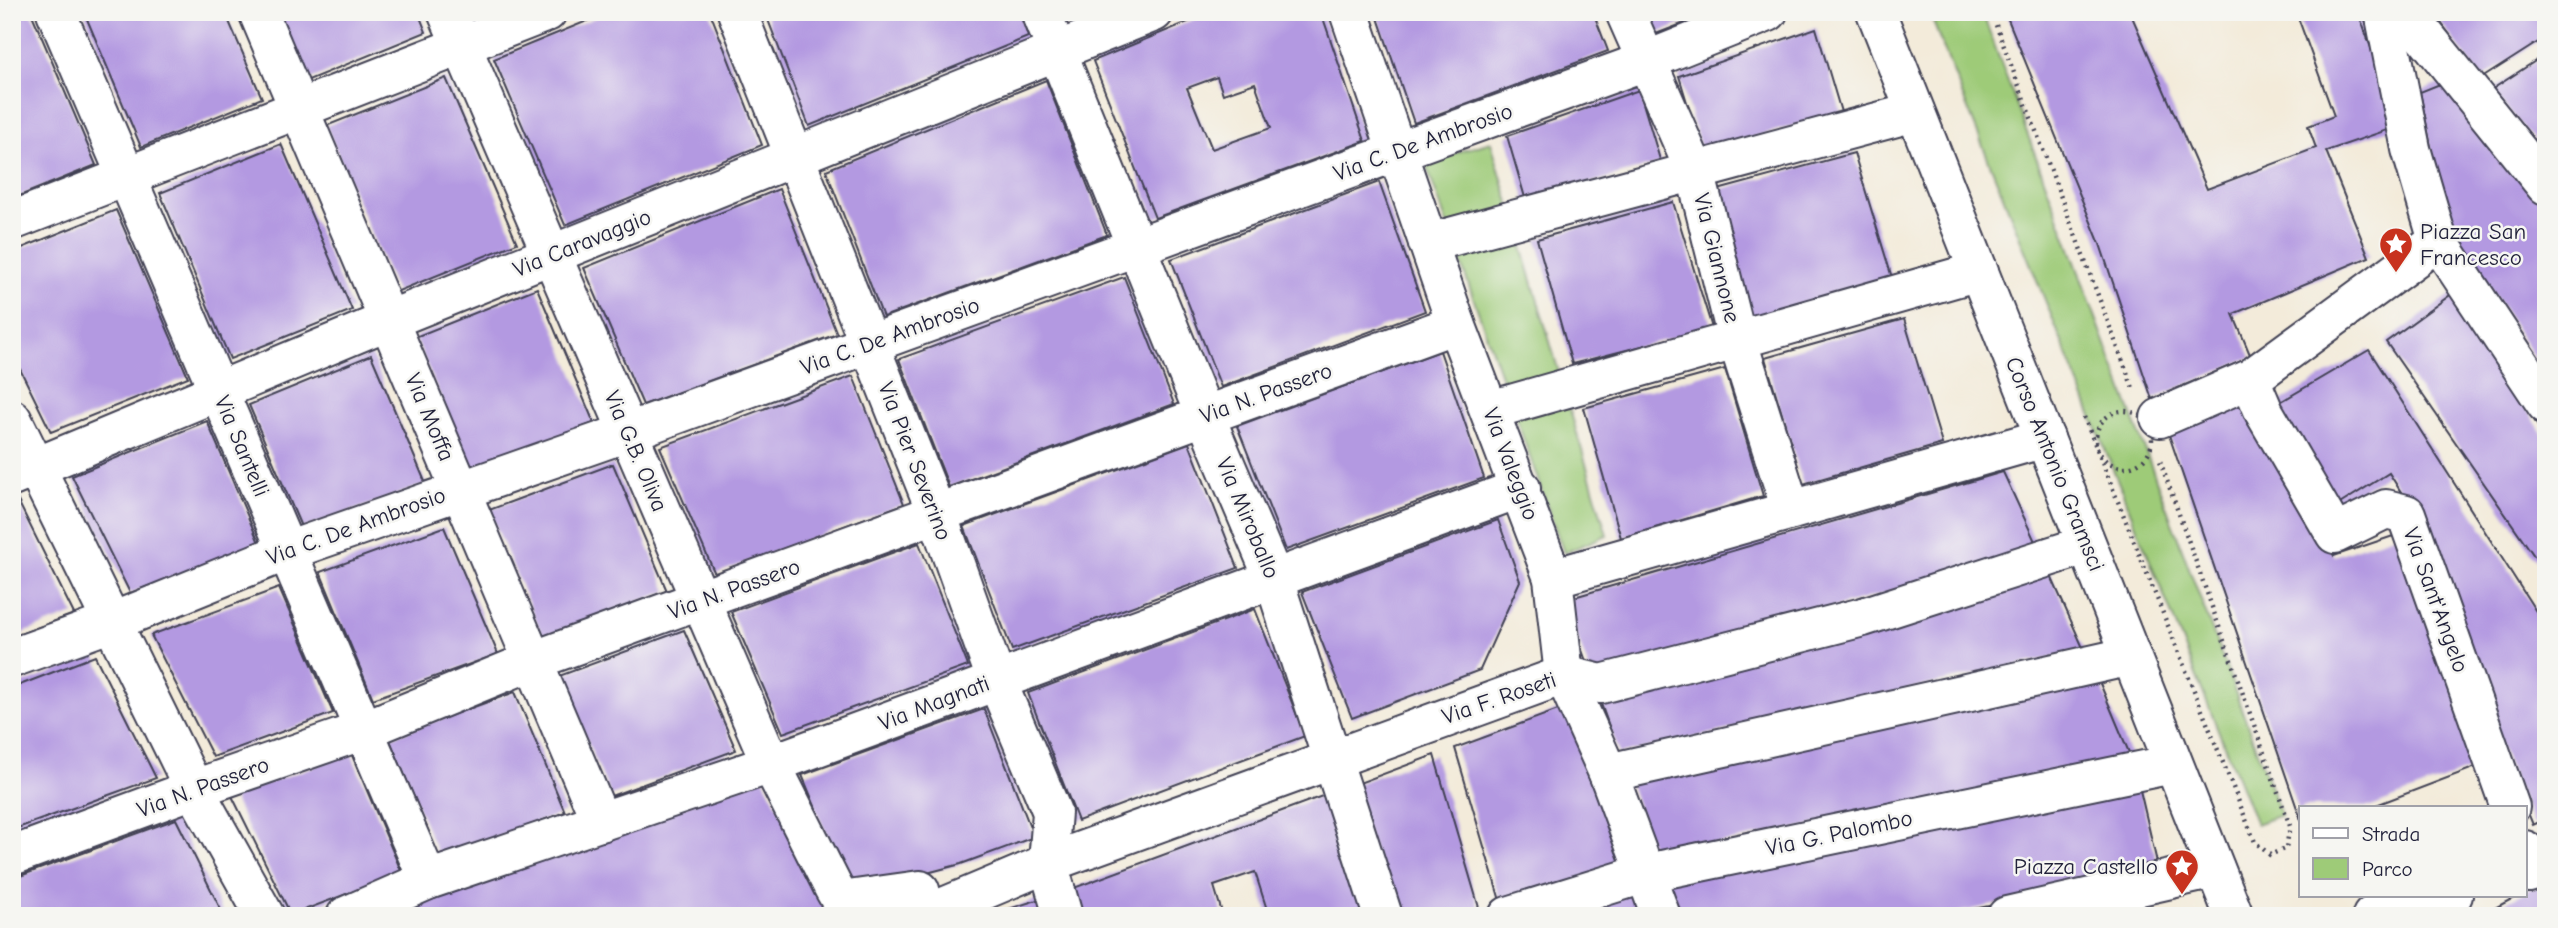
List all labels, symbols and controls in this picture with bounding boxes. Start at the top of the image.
street label: Via C. De Ambrosio [1330,97,1516,187]
street label: Via Giannone [1688,190,1746,326]
street label: Via Caravaggio [509,203,655,283]
place label: Piazza San Francesco [2420,218,2526,271]
place icon: Piazza San Francesco [2377,225,2415,274]
street label: Via C. De Ambrosio [797,291,983,381]
street label: Corso Antonio Gramsci [2000,353,2110,575]
street label: Via N. Passero [1196,357,1336,429]
street label: Via Moffa [399,369,461,465]
street label: Via Pier Severino [872,378,958,544]
street label: Via G.B. Oliva [598,387,674,515]
street label: Via Santelli [209,391,275,501]
street label: Via Valeggio [1477,404,1545,524]
street label: Via Miroballo [1210,453,1286,583]
street label: Via C. De Ambrosio [263,481,449,571]
street label: Via Sant'Angelo [2397,524,2475,676]
street label: Via N. Passero [664,553,804,625]
street label: Via F. Roseti [1438,666,1560,730]
street label: Via Magnati [875,669,993,737]
street label: Via N. Passero [133,751,273,823]
street label: Via G. Palombo [1763,804,1915,862]
legend [2299,806,2526,897]
text: Strada [2362,822,2420,846]
place icon: Piazza Castello [2163,847,2201,896]
place label: Piazza Castello [2014,853,2158,880]
text: Parco [2362,857,2413,881]

